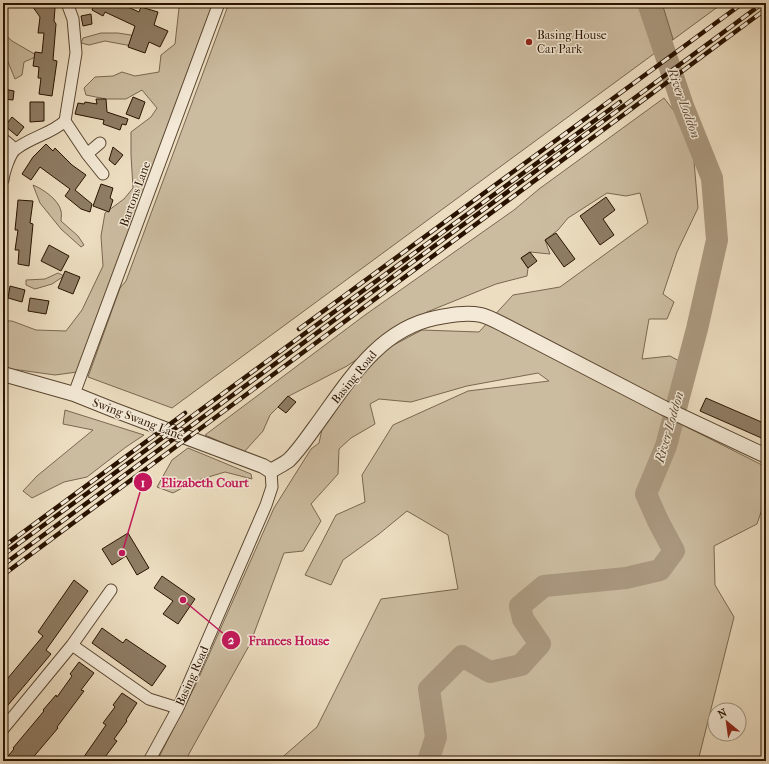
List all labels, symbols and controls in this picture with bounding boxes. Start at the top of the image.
place label: Basing House Car Park [537,28,607,56]
marker: Basing House Car Park [524,37,534,47]
water label: River Loddon [664,65,704,140]
street label: Bartons Lane [117,159,153,229]
street label: Basing Road [328,347,380,406]
water label: River Loddon [651,390,686,465]
street label: Swing Swang Lane [91,395,186,443]
callout: Elizabeth Court [133,470,257,495]
text: Elizabeth Court [161,475,249,490]
text: 1 [141,476,145,490]
callout: Frances House [221,628,338,653]
text: 2 [228,633,235,647]
text: Frances House [248,633,330,648]
street label: Basing Road [173,644,212,708]
north arrow [707,702,747,742]
text: N [716,706,730,721]

